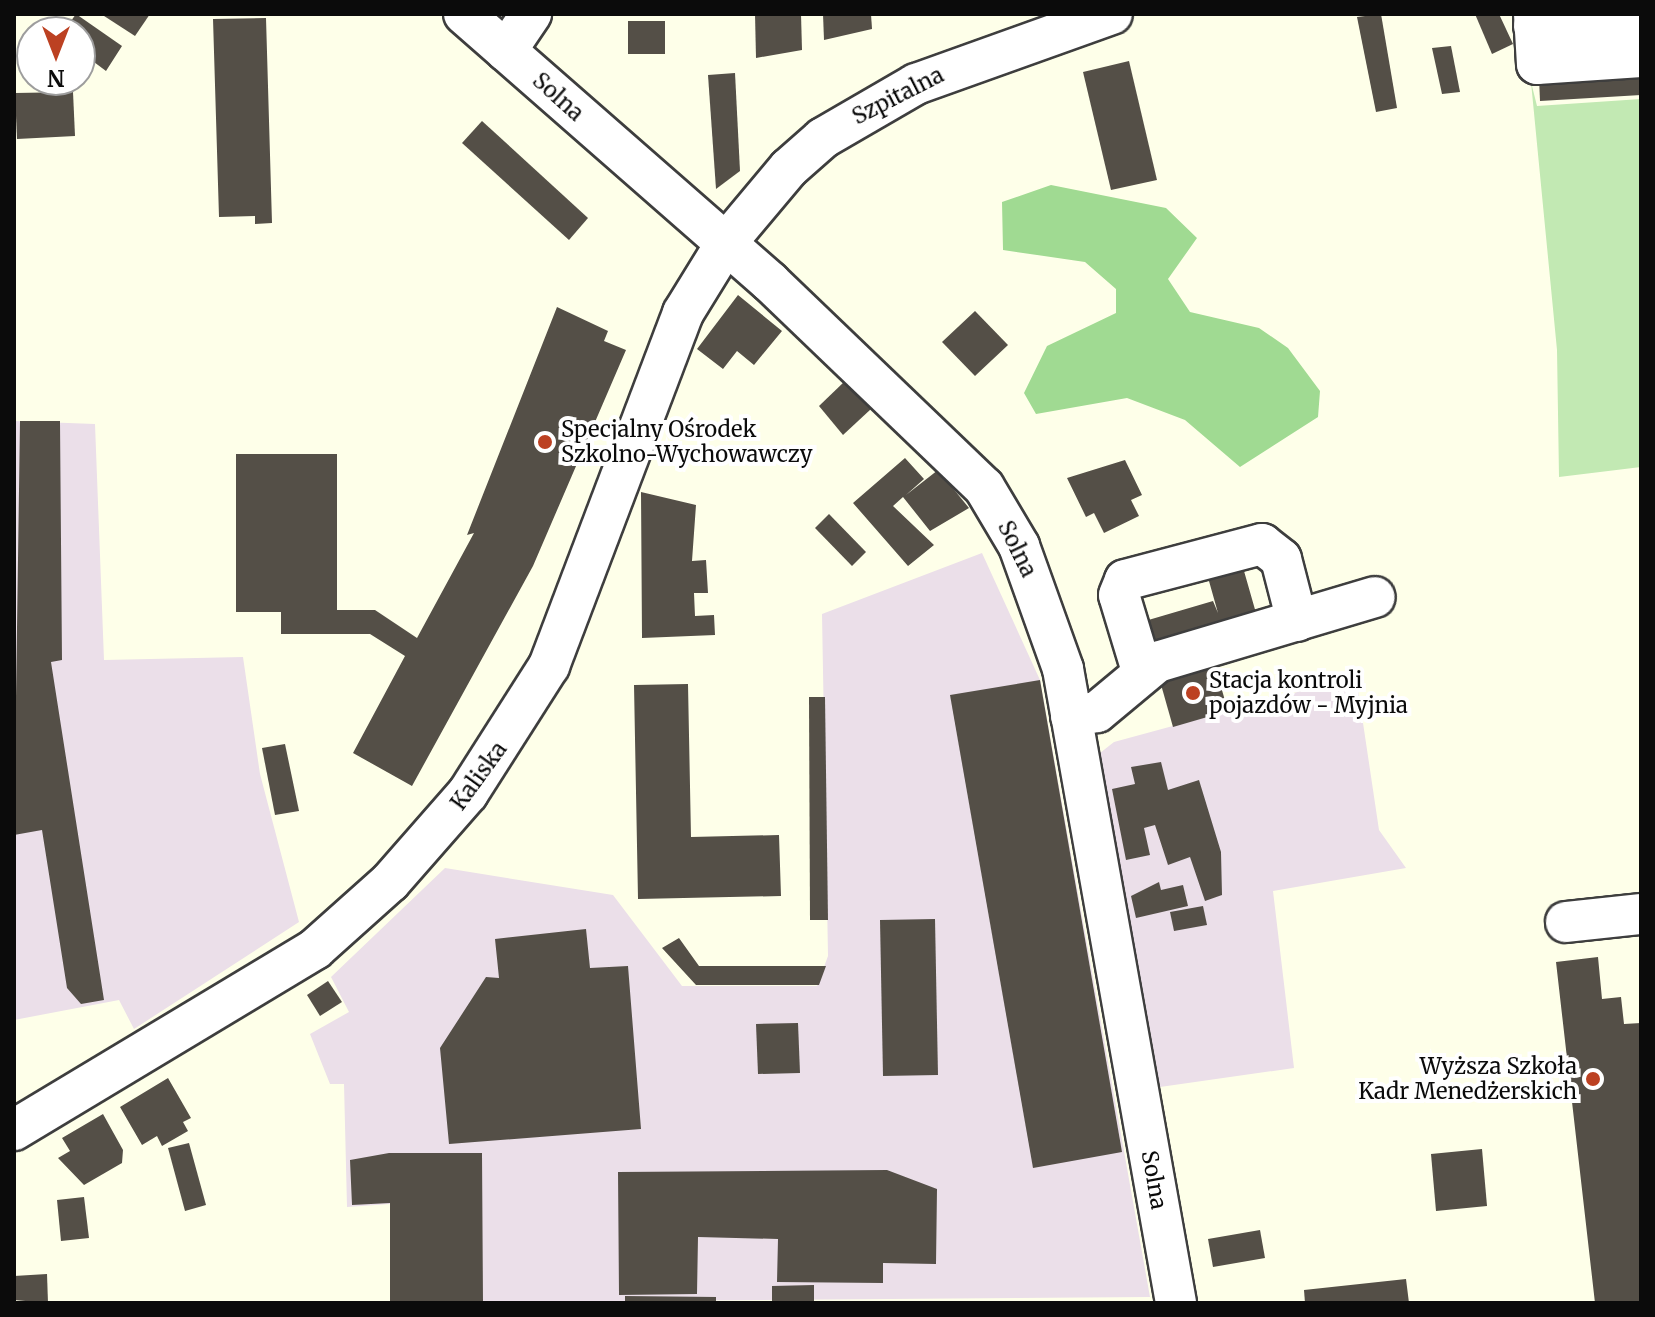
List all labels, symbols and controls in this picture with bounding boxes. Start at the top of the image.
north arrow [16,16,96,96]
street label: Szpitalna [848,62,948,130]
text: N [47,64,65,92]
street label: Solna [527,67,589,127]
place label: Specjalny Ośrodek Szkolno-Wychowawczy [561,416,813,468]
marker: Specjalny Ośrodek Szkolno-Wychowawczy [536,433,554,451]
street label: Solna [992,517,1042,581]
place label: Stacja kontroli pojazdów - Myjnia [1209,667,1408,718]
marker: Stacja kontroli pojazdów - Myjnia [1184,684,1202,702]
street label: Kaliska [445,737,513,815]
place label: Wyższa Szkoła Kadr Menedżerskich [1358,1053,1577,1104]
marker: Wyższa Szkoła Kadr Menedżerskich [1584,1070,1602,1088]
street label: Solna [1136,1149,1172,1211]

